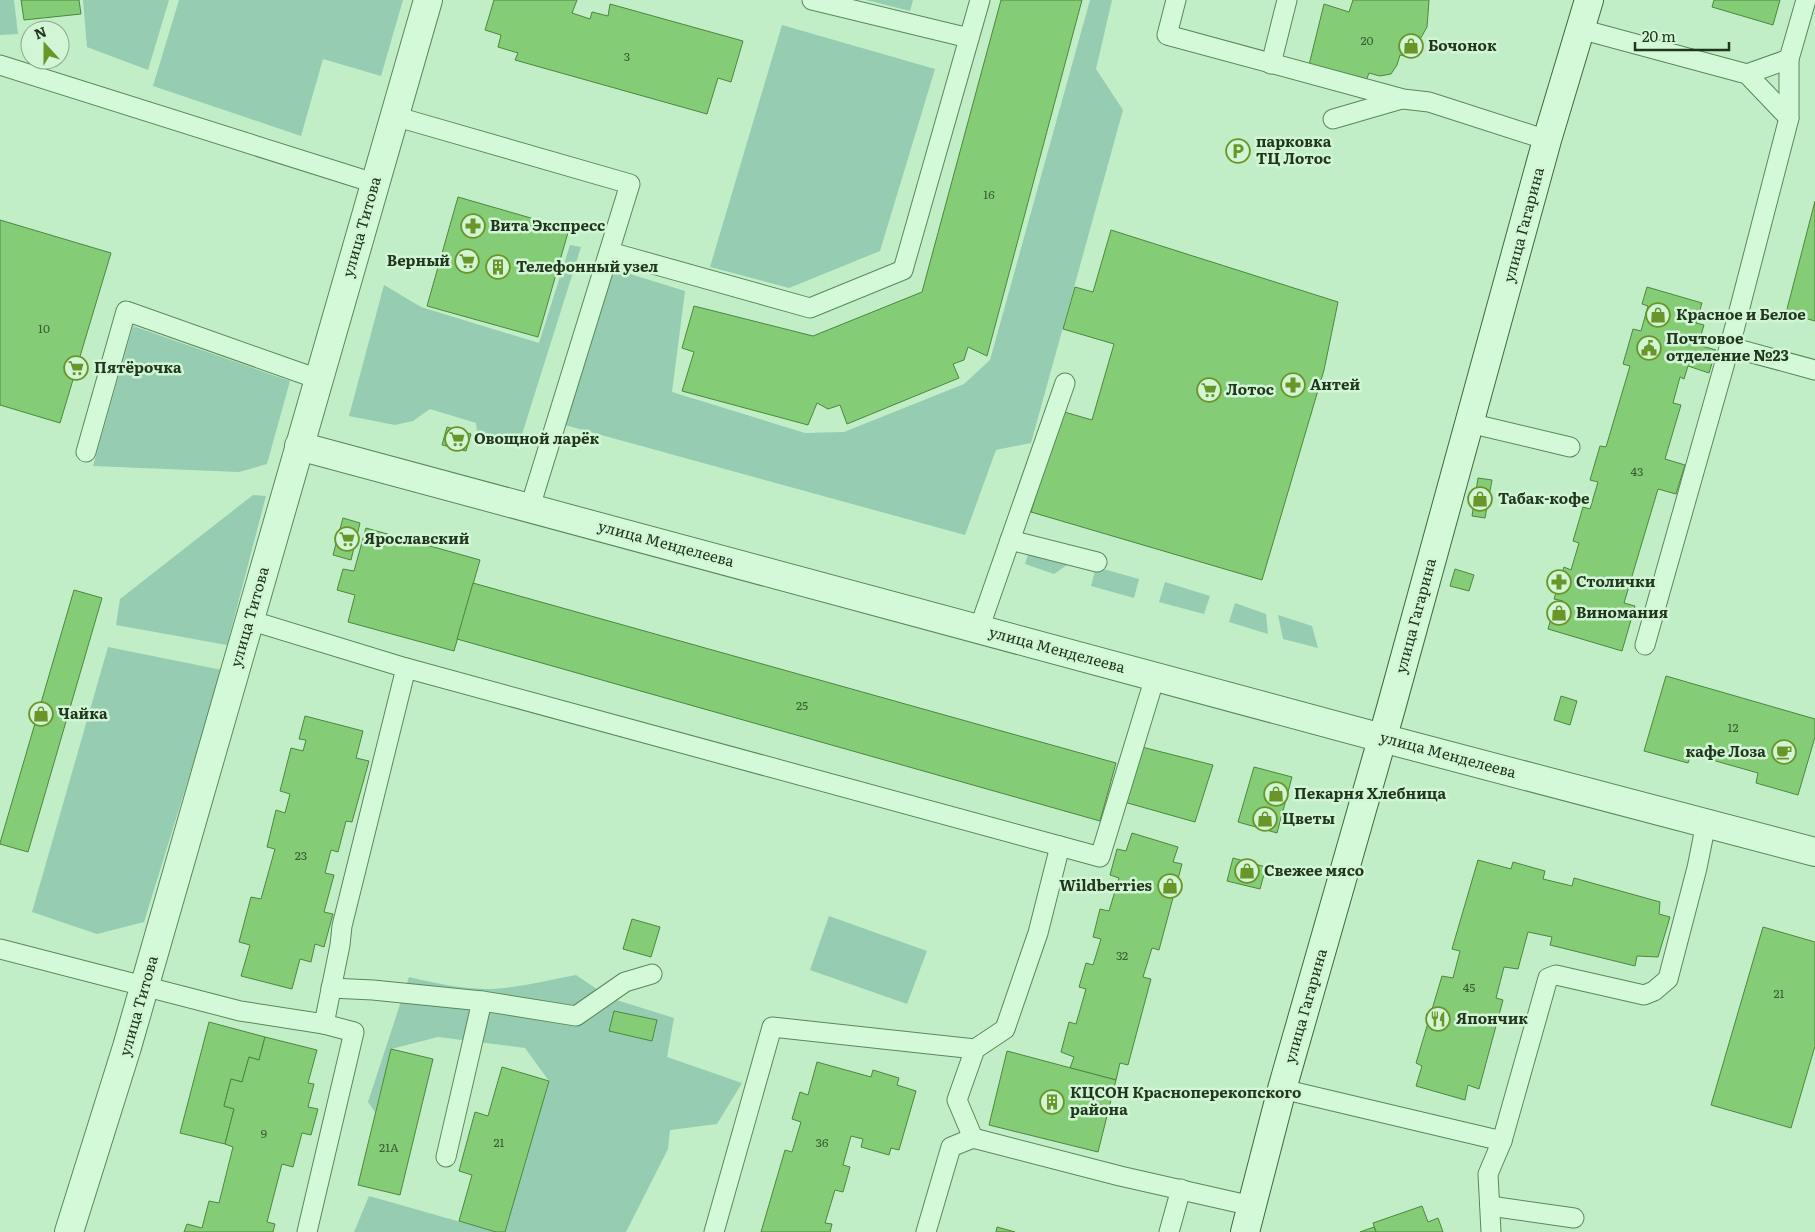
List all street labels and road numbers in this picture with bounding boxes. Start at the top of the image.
street label: улица Гагарина [1496,163,1549,285]
street label: улица Титова [335,173,386,280]
street label: улица Менделеева [596,513,738,572]
street label: улица Гагарина [1388,554,1441,676]
street label: улица Титова [223,563,274,670]
street label: улица Менделеева [987,619,1129,678]
street label: улица Менделеева [1378,724,1520,783]
street label: улица Гагарина [1277,945,1332,1066]
street label: улица Титова [112,952,163,1059]

